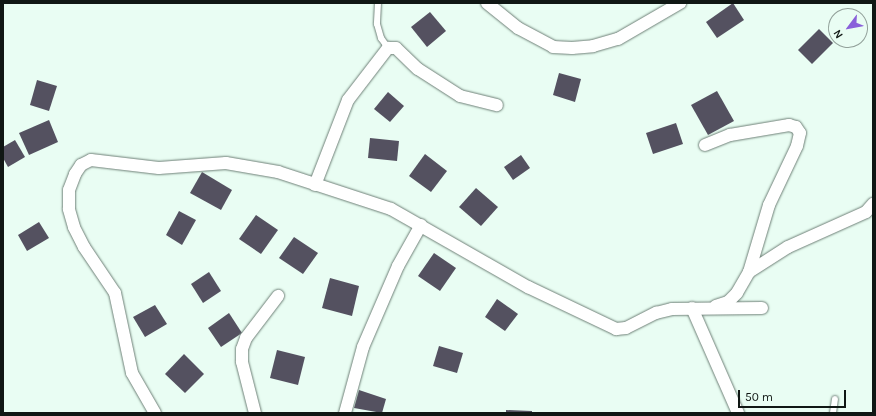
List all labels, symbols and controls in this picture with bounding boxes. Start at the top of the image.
north arrow [828,8,868,48]
text: N [831,27,846,41]
scale bar [740,382,848,408]
text: 50 m [745,390,773,404]

